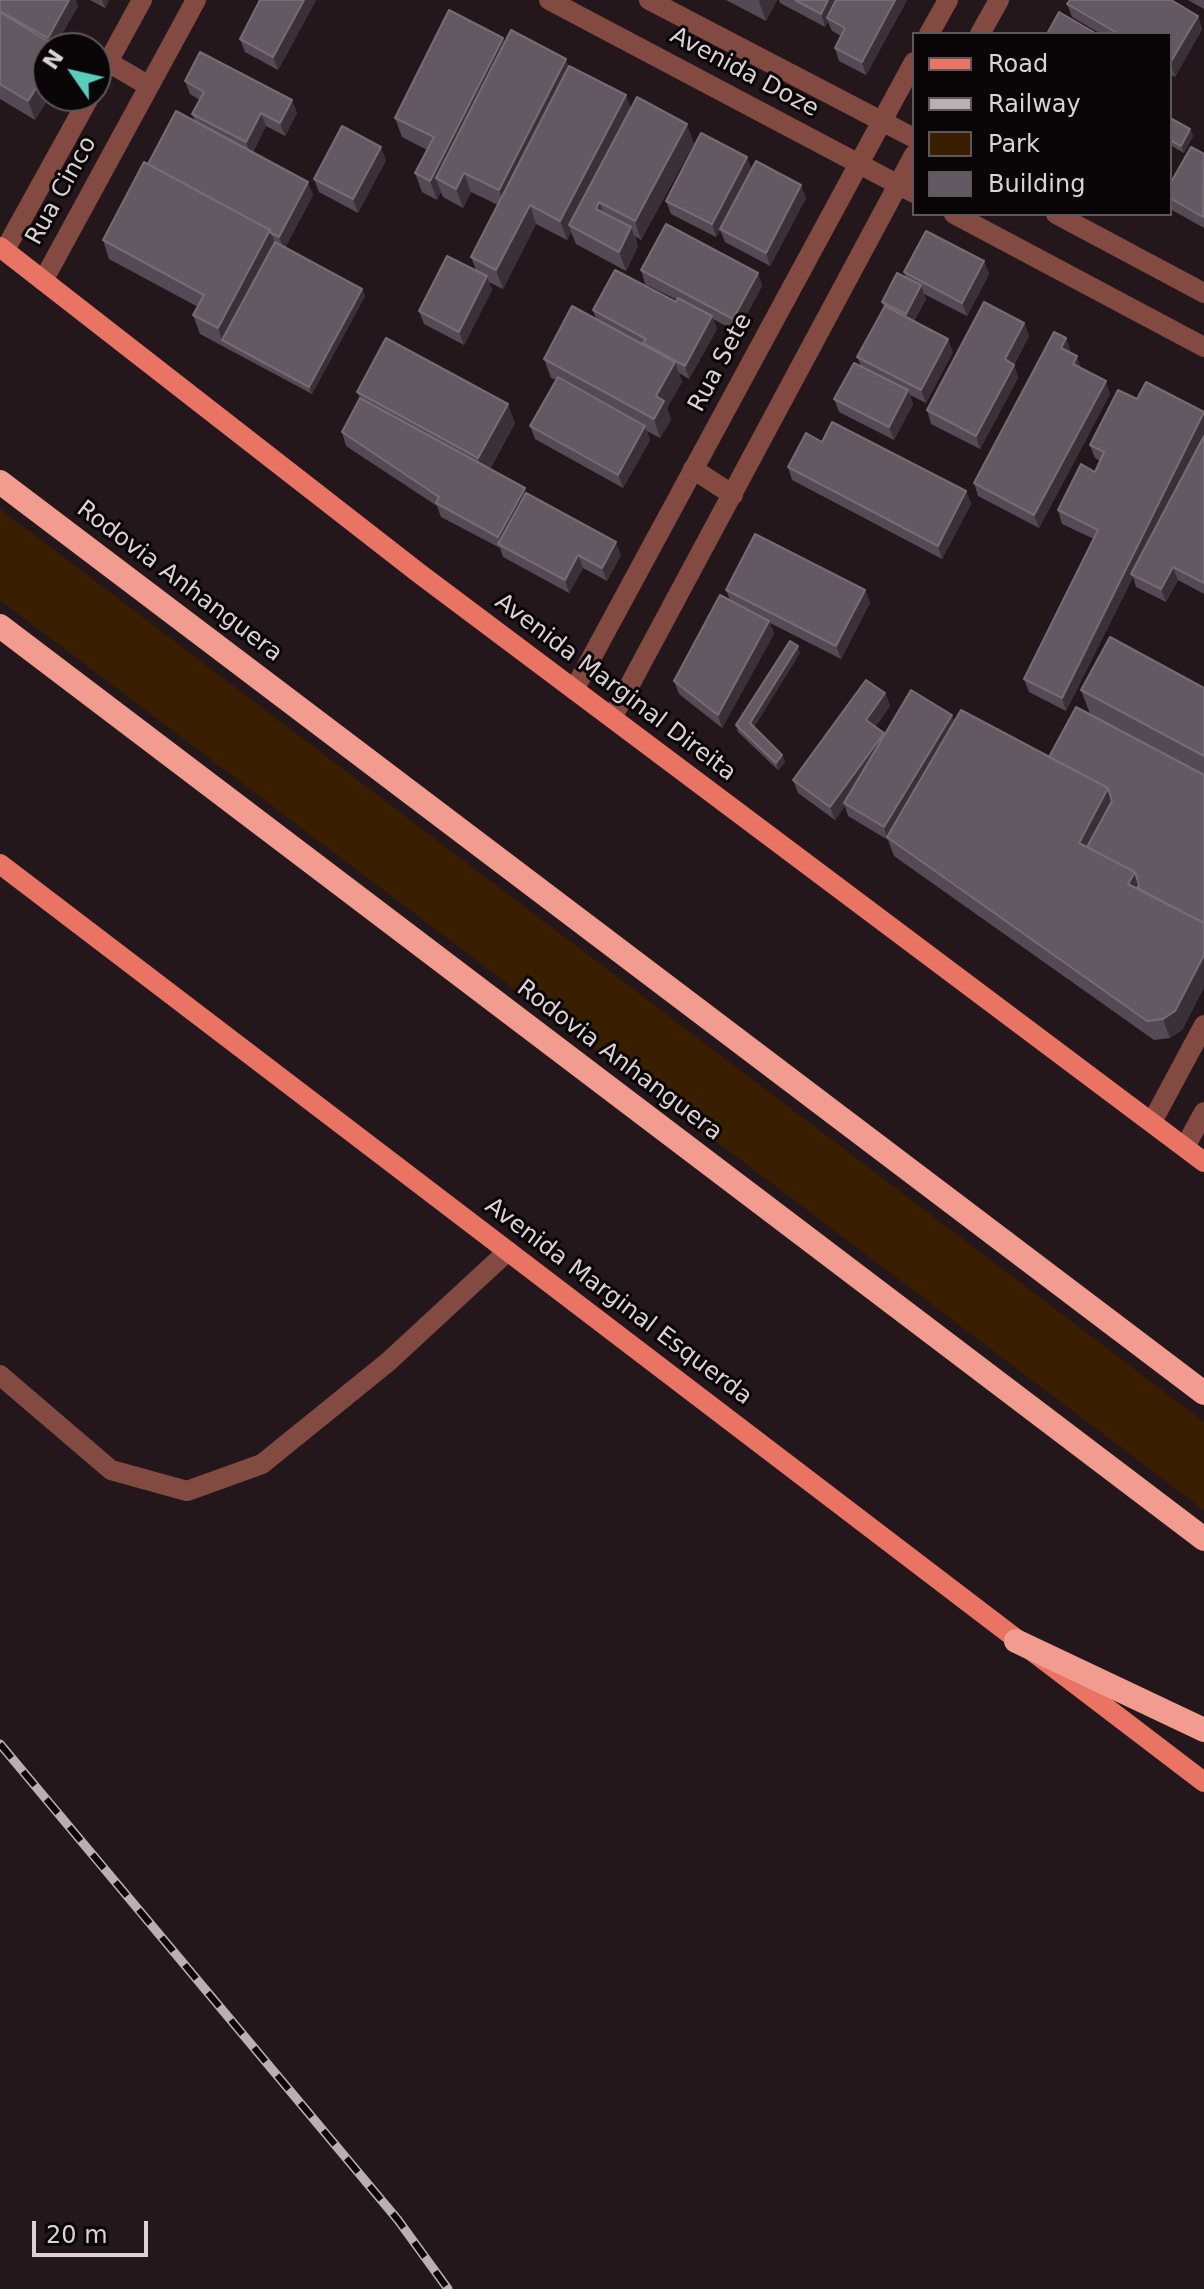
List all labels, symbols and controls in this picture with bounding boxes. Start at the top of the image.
street label: Avenida Doze [665,22,823,124]
north arrow [32,32,112,112]
legend [912,32,1172,216]
text: N [38,45,69,74]
text: Road [988,50,1048,78]
text: Railway [988,90,1081,118]
text: Park [988,130,1040,158]
street label: Rua Cinco [20,132,104,250]
text: Building [988,170,1085,198]
street label: Rua Sete [683,309,759,417]
street label: Rodovia Anhanguera [71,495,287,669]
street label: Avenida Marginal Direita [489,588,741,788]
street label: Rodovia Anhanguera [511,974,727,1148]
street label: Avenida Marginal Esquerda [479,1192,757,1412]
scale bar [36,2205,152,2255]
text: 20 m [46,2221,108,2249]

